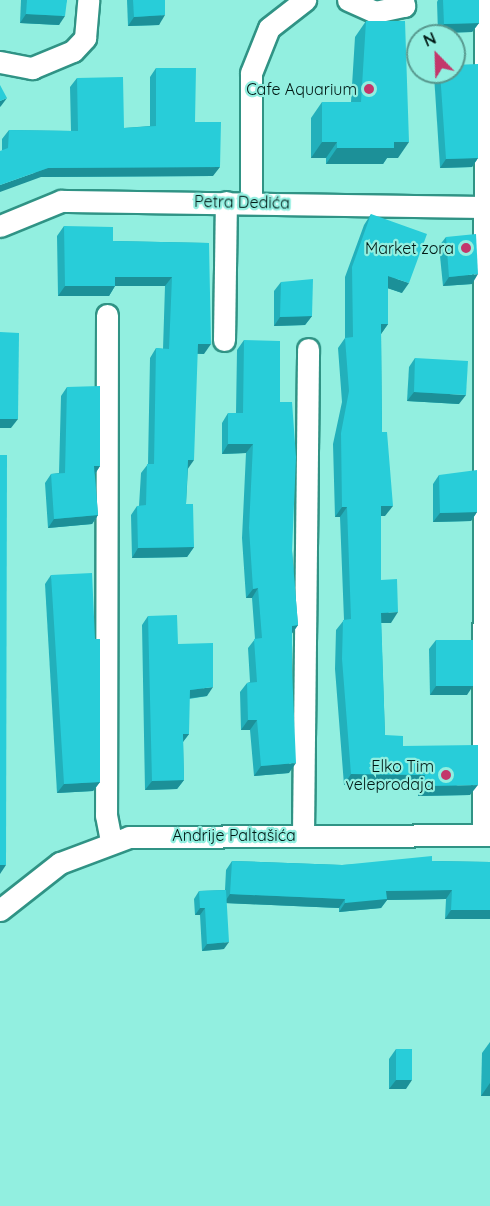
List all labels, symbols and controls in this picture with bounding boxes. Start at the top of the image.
north arrow [406,24,466,84]
text: N [420,28,439,51]
place label: Cafe Aquarium [246,79,357,99]
marker: Cafe Aquarium [362,82,376,96]
street label: Petra Dedića [194,192,290,212]
place label: Market zora [365,238,454,258]
marker: Market zora [459,241,473,255]
place label: Elko Tim veleprodaja [345,756,434,794]
marker: Elko Tim veleprodaja [439,768,453,782]
street label: Andrije Paltašića [172,825,296,845]

